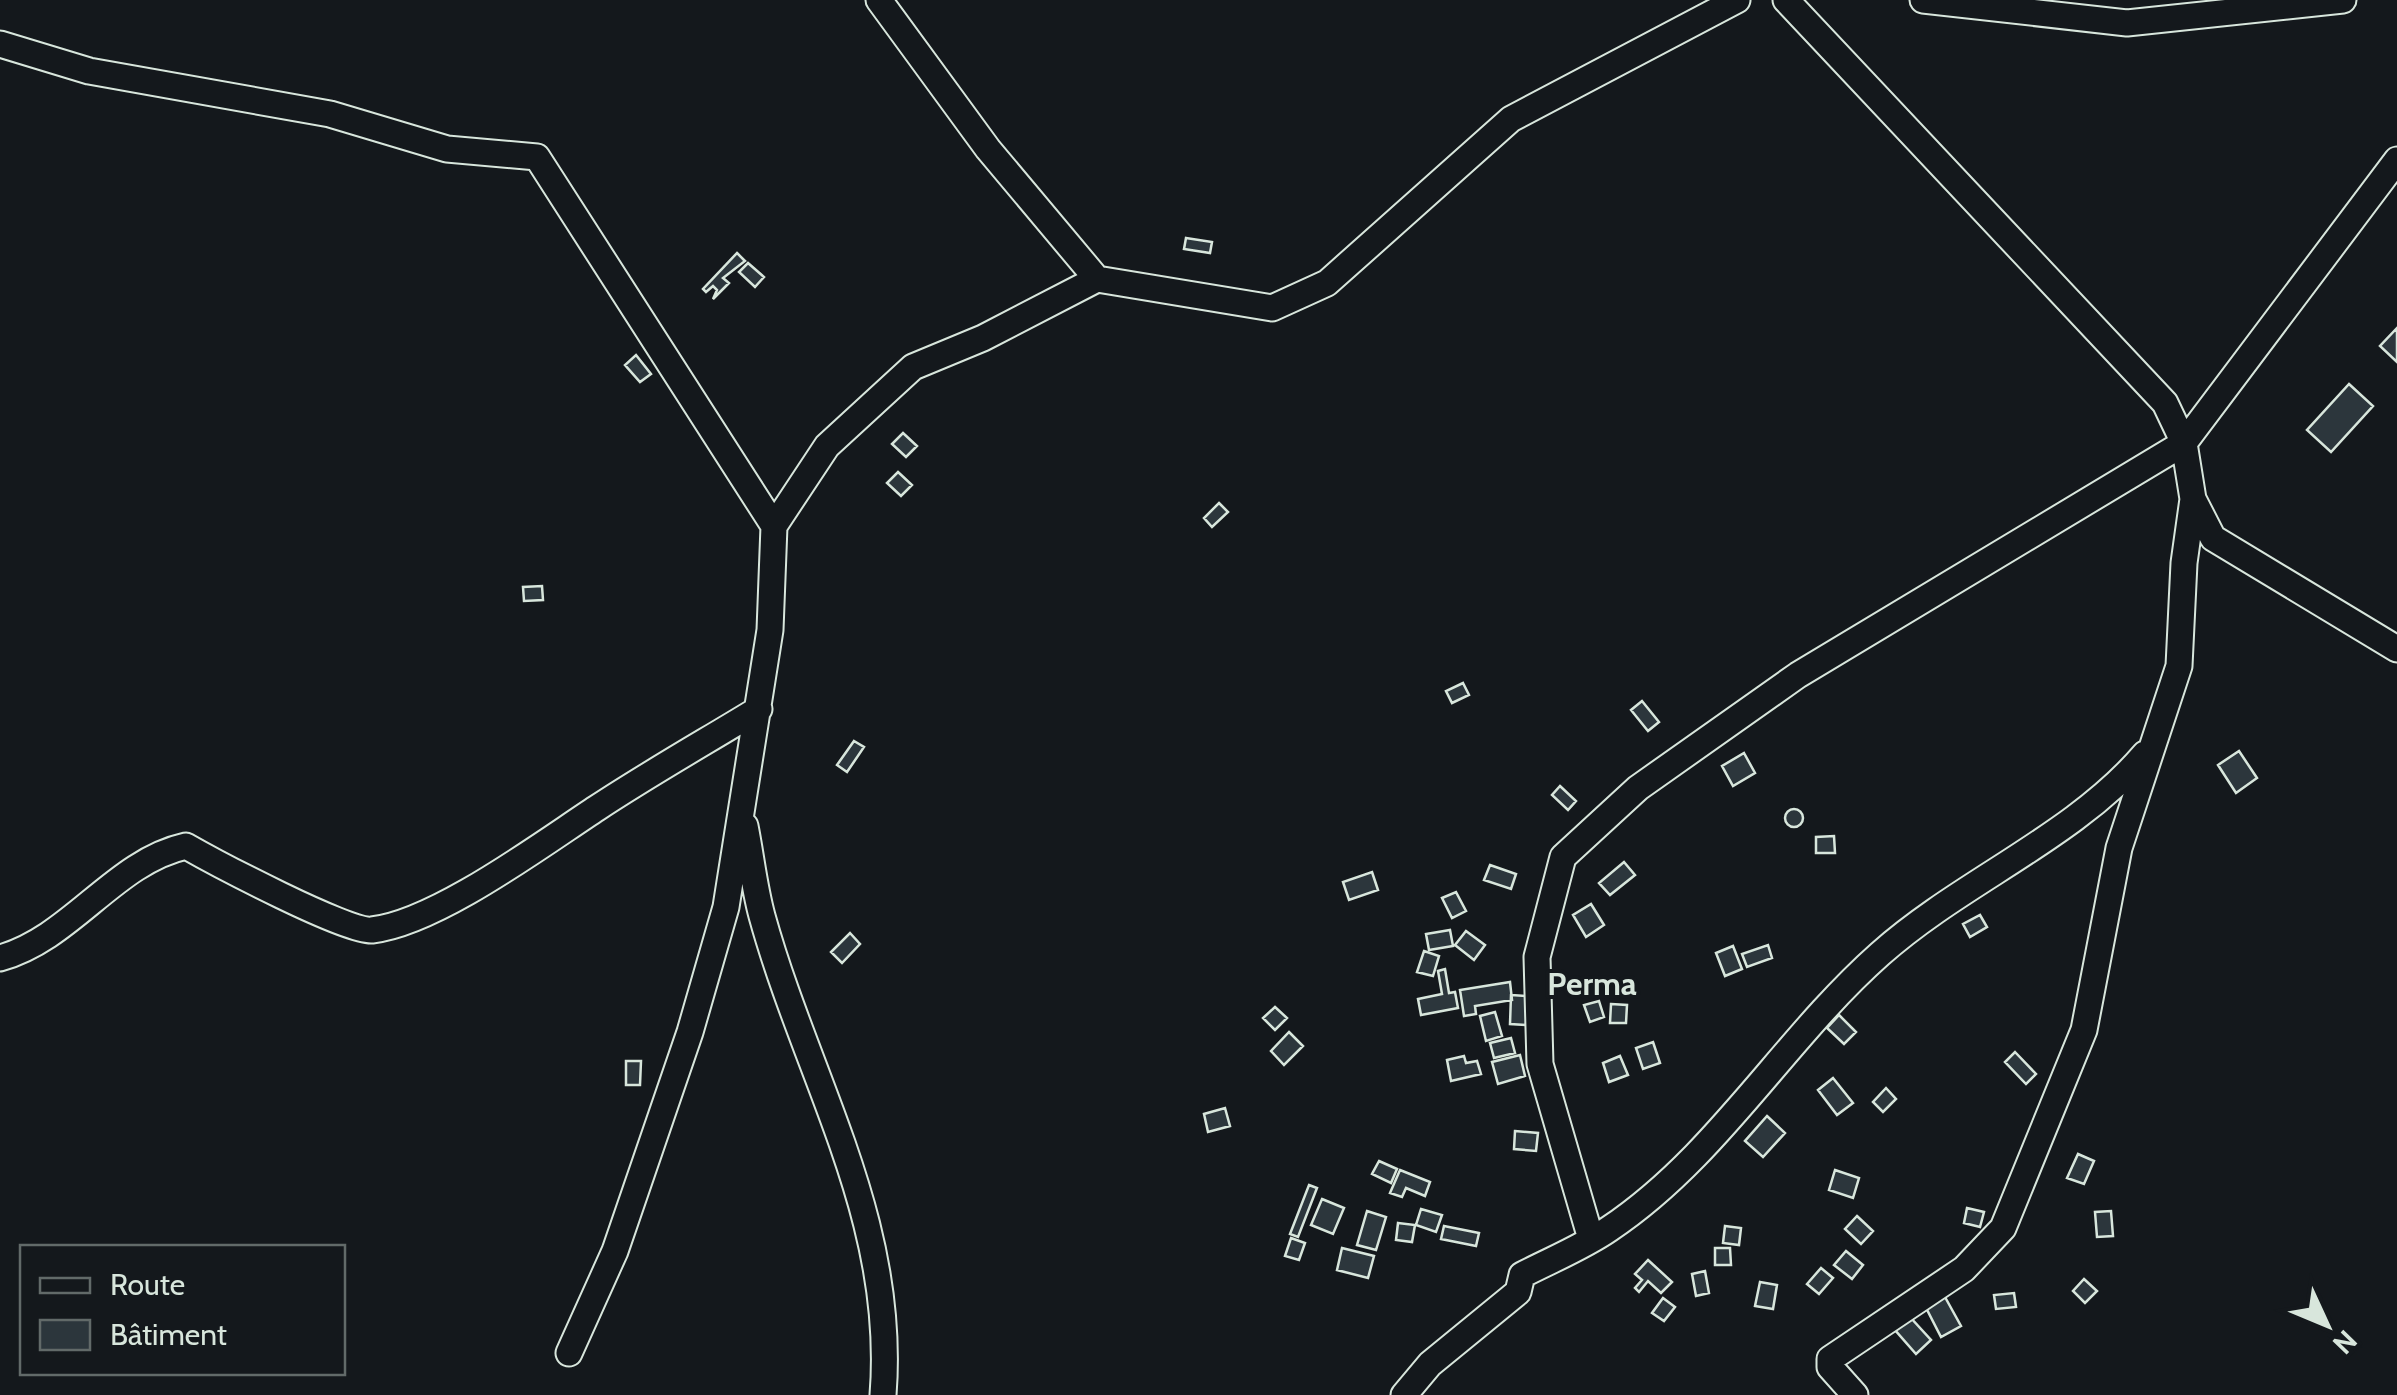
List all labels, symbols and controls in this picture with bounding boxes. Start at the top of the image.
district label: Perma [1547,964,1637,1003]
legend [20,1245,345,1375]
text: Route [110,1266,185,1303]
north arrow [2277,1275,2377,1375]
text: Bâtiment [110,1316,227,1353]
text: N [2326,1323,2364,1361]

